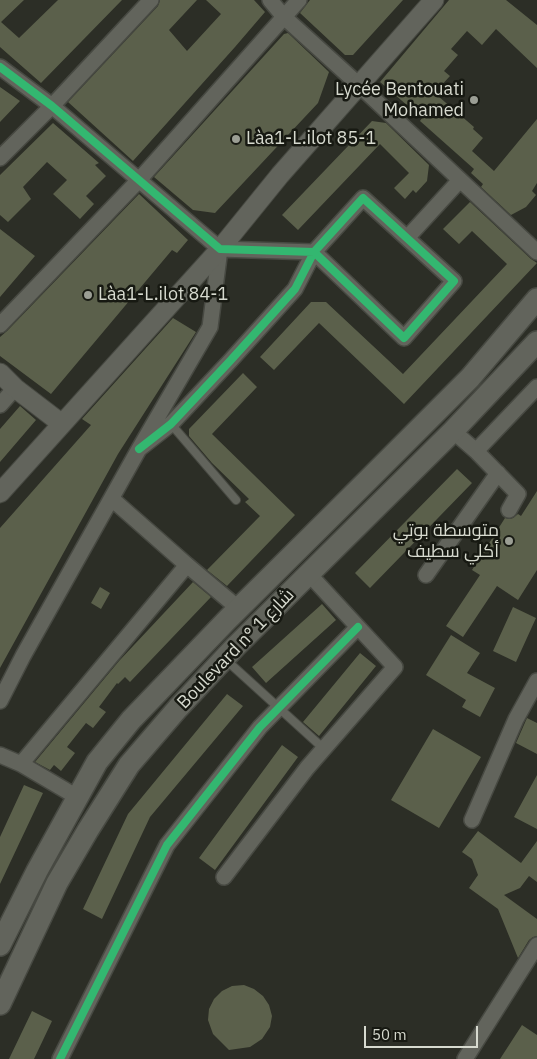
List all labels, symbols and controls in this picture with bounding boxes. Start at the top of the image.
place label: Lycée Bentouati Mohamed [335,79,464,122]
marker: Lycée Bentouati Mohamed [468,94,480,106]
place label: Làa1-L.ilot 85-1 [246,128,376,150]
marker: Làa1-L.ilot 85-1 [230,133,242,145]
place label: Làa1-L.ilot 84-1 [98,284,228,306]
marker: Làa1-L.ilot 84-1 [82,289,94,301]
place label: متوسطة بوتي أكلي سطيف [393,520,499,562]
marker: متوسطة بوتي أكلي سطيف [503,535,515,547]
street label: Boulevard n° شارع 1 [173,584,299,714]
scale bar [367,1016,481,1048]
text: 50 m [372,1025,407,1044]

